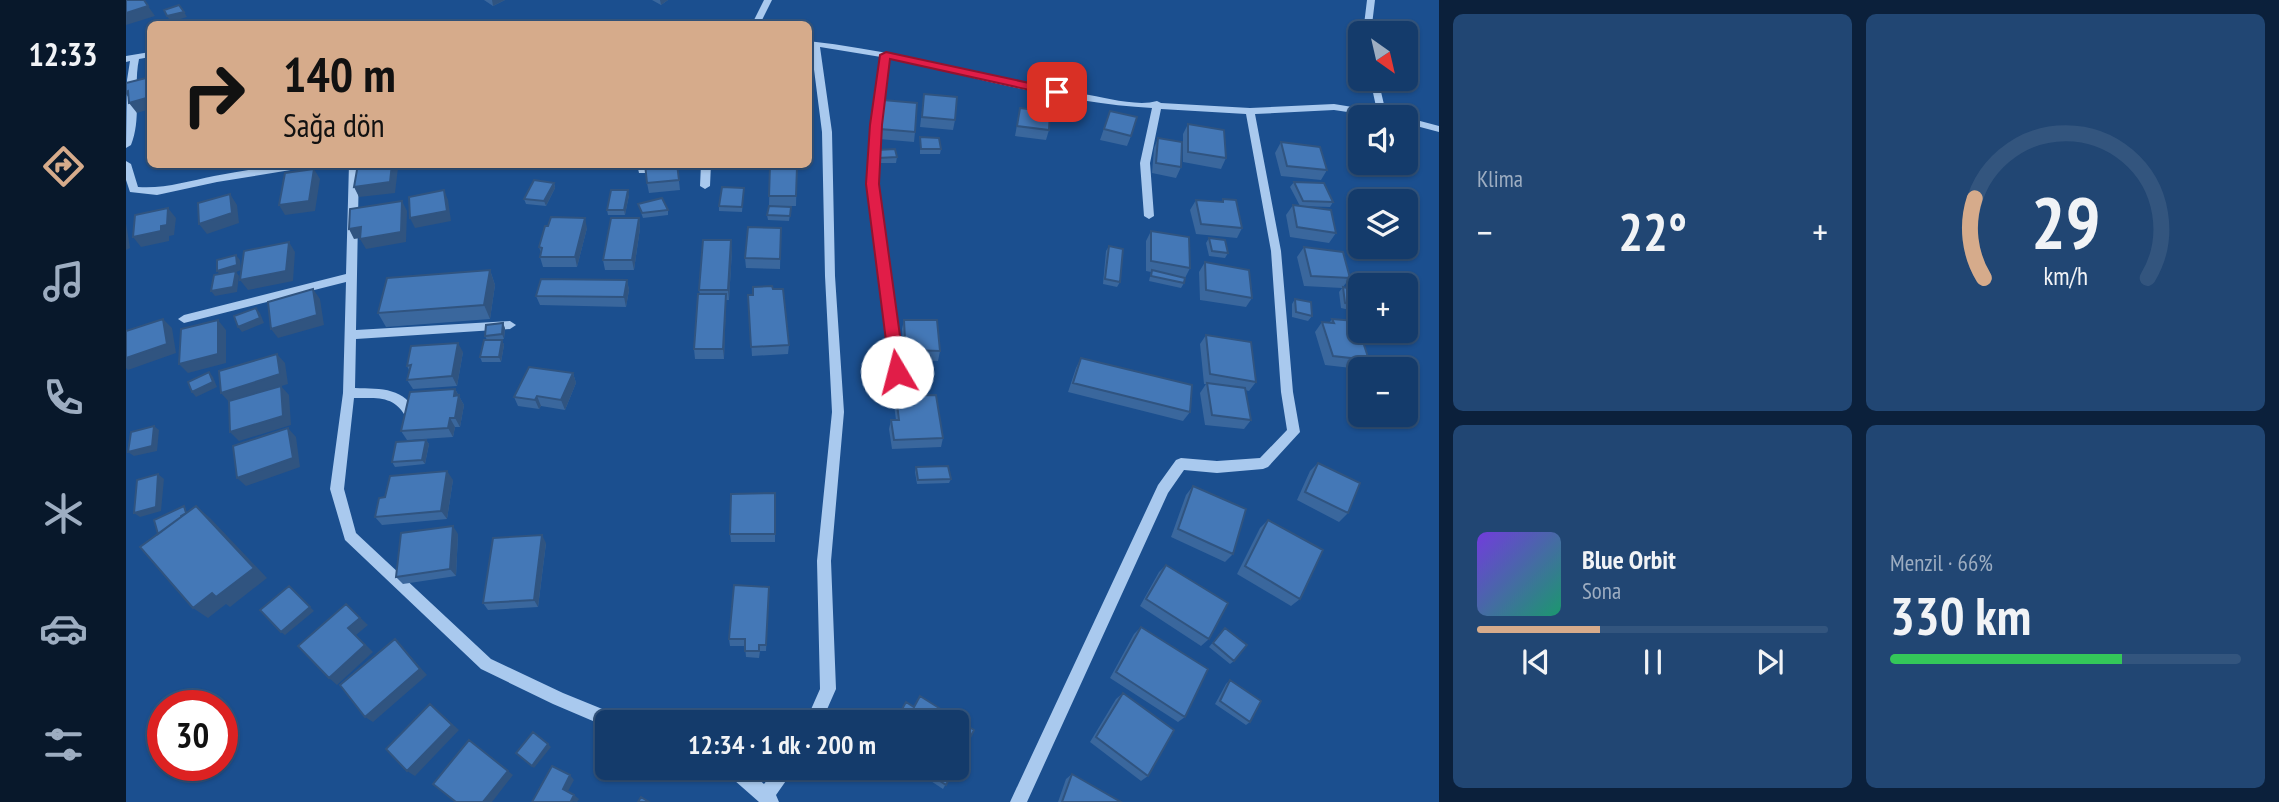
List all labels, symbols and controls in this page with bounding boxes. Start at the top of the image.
north arrow [1348,21,1418,91]
map controls [1348,21,1418,427]
text: 12:33 [28,33,98,75]
text: 140 m [283,42,396,106]
icon: right [168,49,259,140]
pin [1027,62,1087,122]
icon: arrive [1038,73,1076,111]
text: Sağa dön [283,104,385,146]
button: sound [1348,105,1418,175]
icon: directions [39,142,88,191]
text: Klima [1477,164,1523,193]
text: 29 [2031,175,2100,269]
button: layers [1348,189,1418,259]
text: 22° [1618,198,1687,265]
text: − [1477,207,1493,256]
text: + [1812,207,1828,256]
icon: music [39,257,88,306]
text: km/h [2043,260,2088,292]
button: + [1348,273,1418,343]
position arrow [860,335,934,409]
button: − [1348,357,1418,427]
icon: phone [39,373,88,422]
icon: climate [39,489,88,538]
text: Blue Orbit [1582,543,1676,576]
text: Menzil · 66% [1890,548,1993,577]
text: Sona [1582,576,1621,605]
text: 330 km [1890,582,2031,649]
icon: car [39,604,88,653]
icon: previous [1517,643,1555,681]
icon: pause [1634,643,1672,681]
icon: next [1751,643,1789,681]
speed limit sign: 30 [147,690,238,781]
icon: filters [39,720,88,769]
text: 12:34 · 1 dk · 200 m [688,728,876,761]

